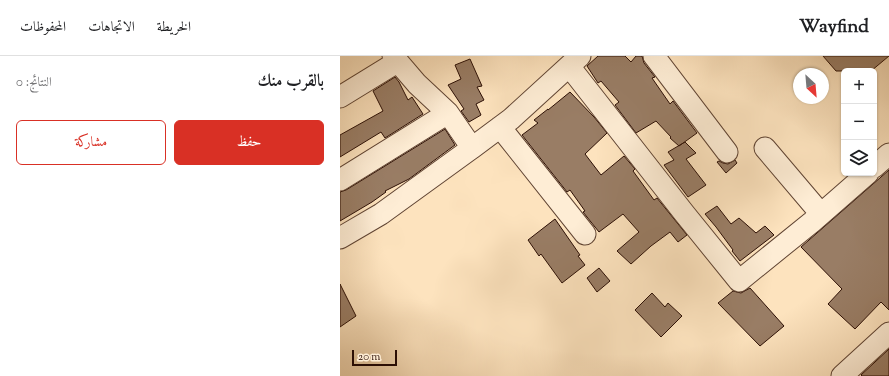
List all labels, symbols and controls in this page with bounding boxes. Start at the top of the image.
text: Wayfind [799,14,869,41]
text: المحفوظات [20,18,66,38]
text: الاتجاهات [88,18,135,38]
text: الخريطة [157,18,191,38]
north arrow [793,68,829,104]
map controls [841,68,877,176]
button: + [841,68,877,104]
text: بالقرب منك [258,70,324,94]
text: النتائج: 0 [16,74,52,92]
button: − [841,104,877,140]
button: مشاركة [16,120,166,165]
button: حفظ [174,120,324,165]
button: layers [841,140,877,176]
scale bar [352,348,397,367]
text: 20 m [358,349,380,365]

